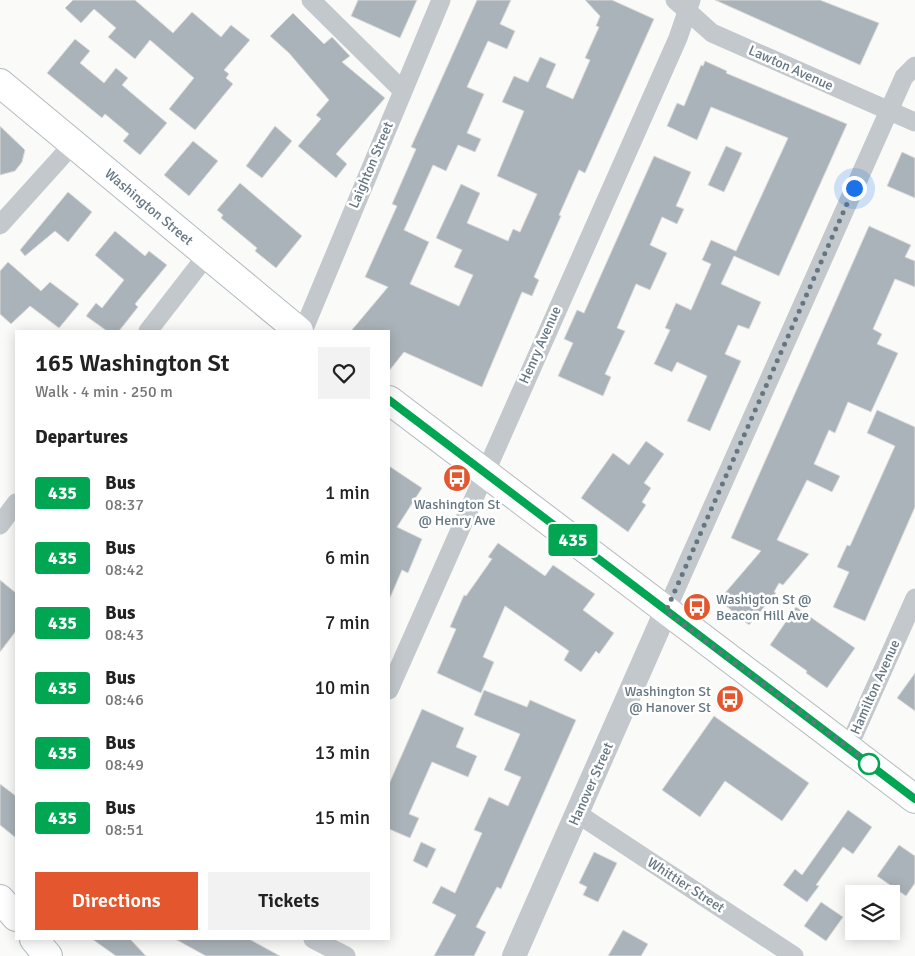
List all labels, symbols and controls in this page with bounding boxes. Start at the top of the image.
street label: Lawton Avenue [746,42,836,94]
street label: Laighton Street [345,119,397,211]
street label: Washington Street [101,165,197,249]
your location [842,176,867,201]
street label: Henry Avenue [515,304,565,386]
button: heart [318,347,370,399]
text: 165 Washington St [35,348,229,378]
text: Walk · 4 min · 250 m [35,382,173,402]
text: Departures [35,425,128,449]
bus stop icon: Washington St @ Henry Ave [442,463,472,493]
text: Bus [105,471,136,495]
text: 1 min [325,481,370,505]
text: 435 [48,482,77,504]
text: 08:37 [105,495,144,515]
place label: Washington St @ Henry Ave [414,496,500,529]
line badge: 435 [544,524,602,556]
text: 435 [558,529,588,551]
text: Bus [105,536,136,560]
text: 6 min [325,546,370,570]
text: 435 [48,547,77,569]
text: 08:42 [105,560,144,580]
place label: Washigton St @ Beacon Hill Ave [716,591,811,624]
bus stop icon: Washigton St @ Beacon Hill Ave [682,592,712,622]
text: Bus [105,601,136,625]
text: 7 min [325,611,370,635]
text: 435 [48,612,77,634]
text: 08:43 [105,625,144,645]
street label: Hamilton Avenue [847,637,903,737]
text: Bus [105,666,136,690]
text: 10 min [315,676,370,700]
text: 435 [48,677,77,699]
place label: Washington St @ Hanover St [624,683,711,716]
bus stop icon: Washington St @ Hanover St [715,684,745,714]
text: 08:46 [105,690,144,710]
text: Bus [105,731,136,755]
street label: Hanover Street [565,740,617,828]
text: 13 min [315,741,370,765]
text: 435 [48,742,77,764]
unlabelled marker [858,753,880,775]
text: 08:49 [105,755,144,775]
text: Bus [105,796,136,820]
text: 15 min [315,806,370,830]
text: 435 [48,807,77,829]
text: 08:51 [105,820,144,840]
street label: Whittier Street [644,854,728,916]
button: Directions [35,872,198,930]
button: Tickets [208,872,370,930]
map controls [845,885,900,940]
button: layers [845,885,900,940]

